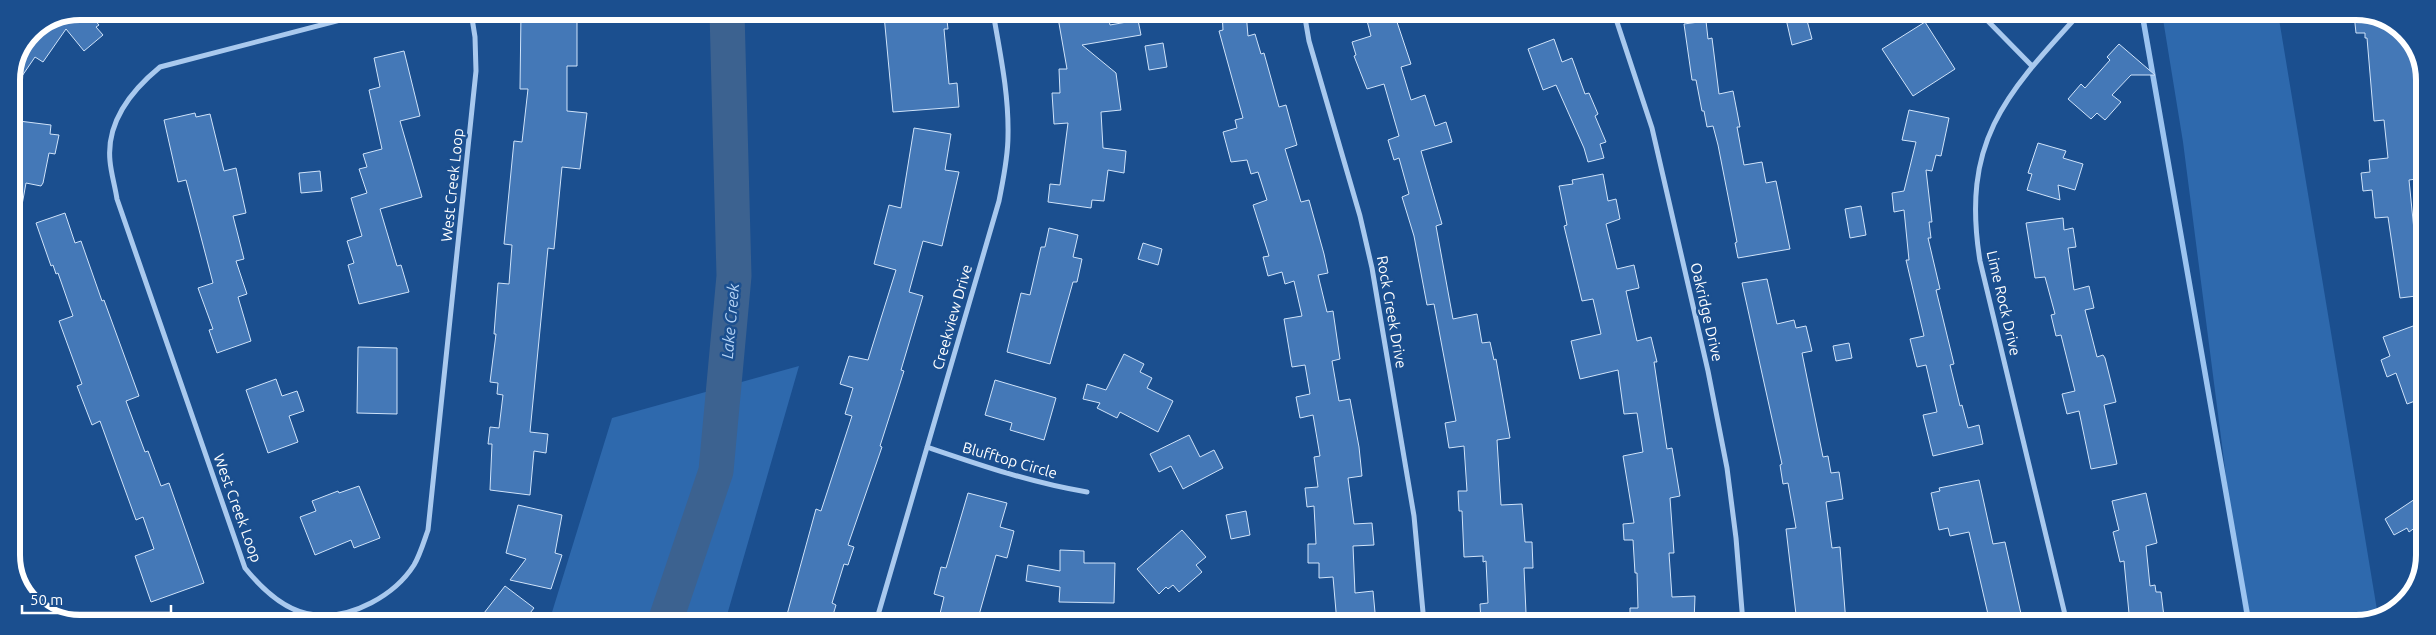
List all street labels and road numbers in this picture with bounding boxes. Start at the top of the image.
street label: West Creek Loop [438,127,466,243]
street label: Lime Rock Drive [1984,249,2024,357]
street label: Rock Creek Drive [1374,254,1410,370]
street label: Oakridge Drive [1687,261,1727,363]
street label: Creekview Drive [929,262,975,372]
street label: Blufftop Circle [961,438,1059,482]
street label: West Creek Loop [210,451,266,565]

